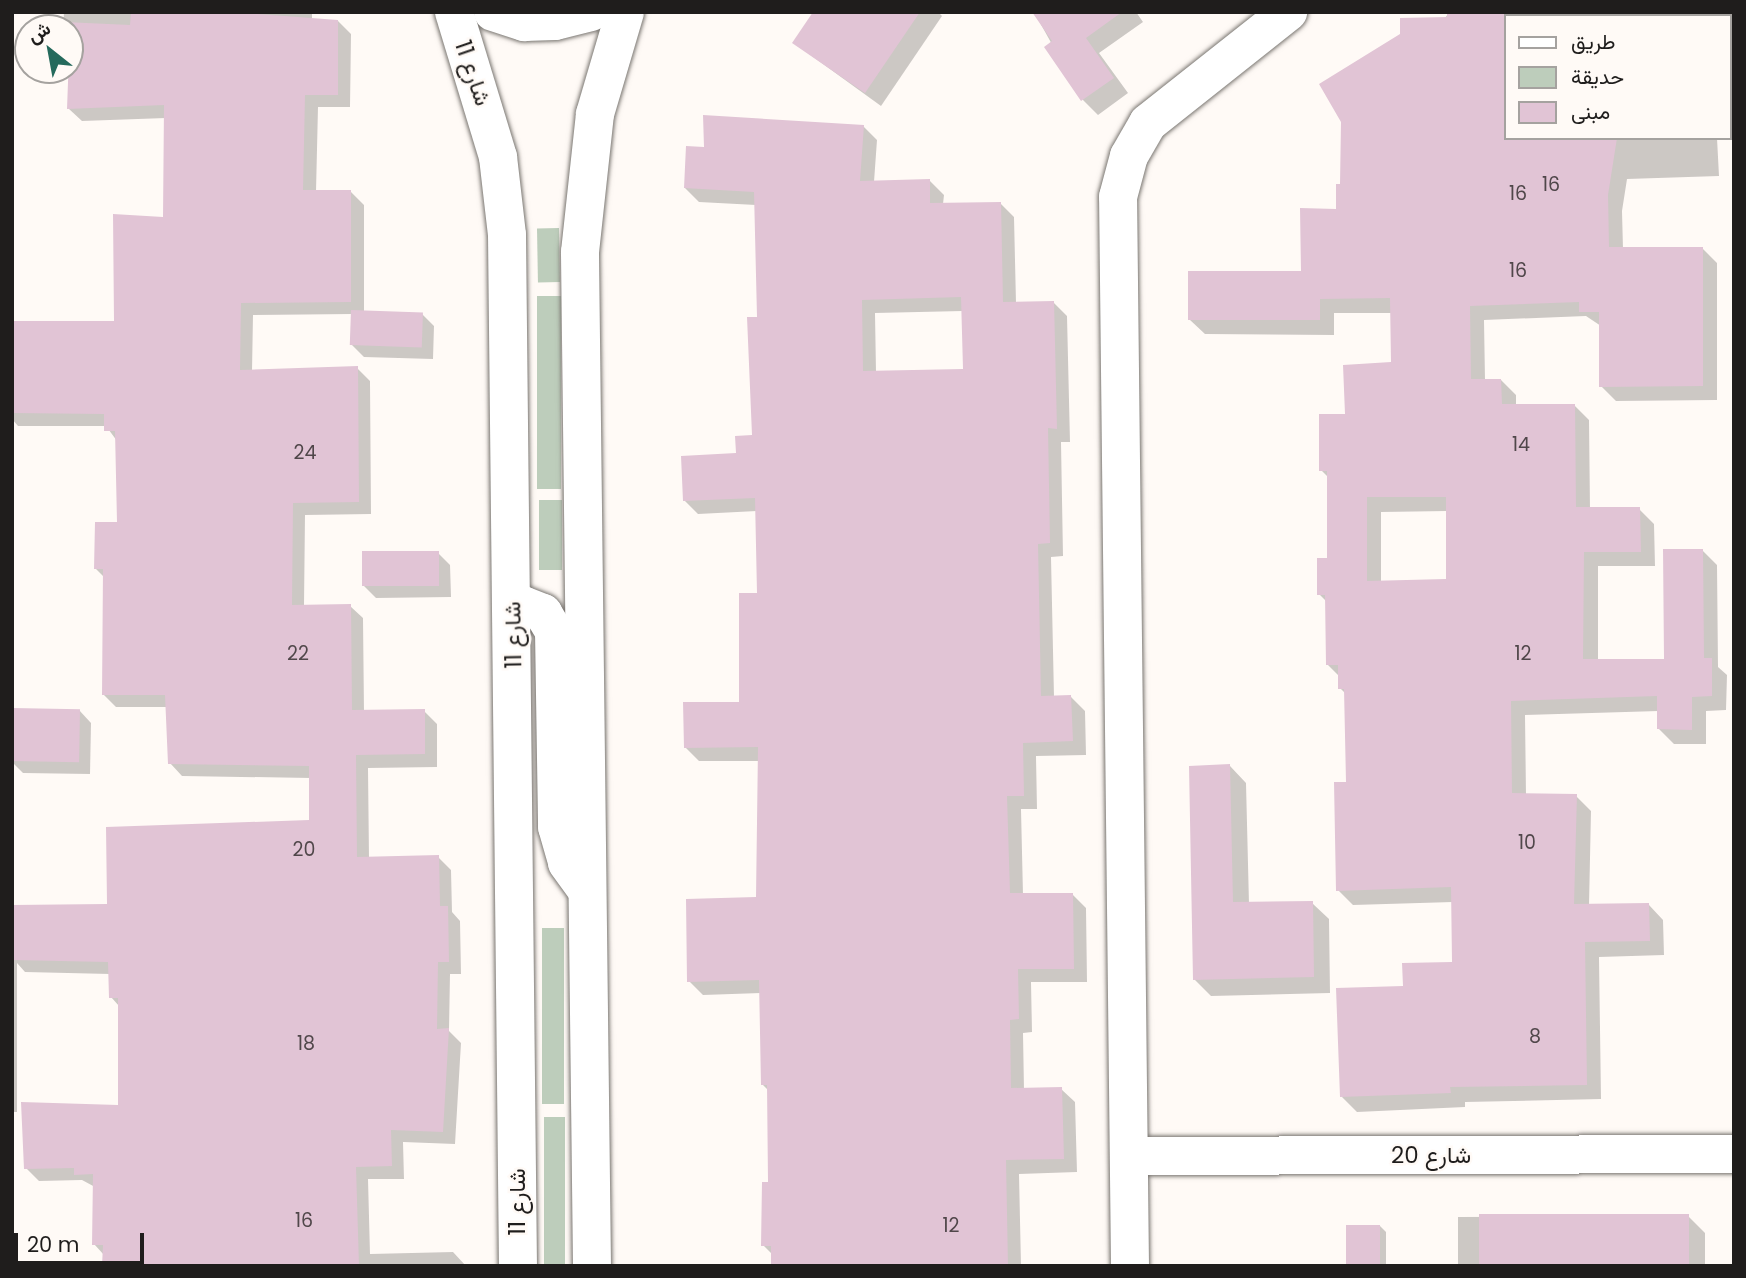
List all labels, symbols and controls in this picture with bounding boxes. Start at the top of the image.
north arrow [14,14,84,84]
legend [1504,14,1732,140]
text: ش [22,15,56,50]
text: طريق [1571,27,1616,56]
street label: شارع 11 [449,37,497,109]
text: حديقة [1571,62,1624,91]
text: مبنى [1571,97,1610,126]
house number: 16 [1542,174,1560,196]
house number: 16 [1509,183,1527,205]
house number: 16 [1509,260,1527,282]
house number: 14 [1512,434,1530,456]
house number: 24 [294,442,316,464]
street label: شارع 11 [499,601,527,669]
house number: 22 [287,643,309,665]
house number: 12 [1514,643,1532,665]
house number: 10 [1518,832,1536,854]
house number: 20 [293,839,315,861]
house number: 8 [1529,1026,1541,1048]
house number: 18 [297,1033,315,1055]
street label: شارع 20 [1391,1141,1471,1169]
street label: شارع 11 [503,1168,531,1236]
house number: 16 [295,1210,313,1232]
house number: 12 [942,1215,960,1237]
scale bar [18,1218,147,1262]
text: 20 m [27,1230,80,1259]

